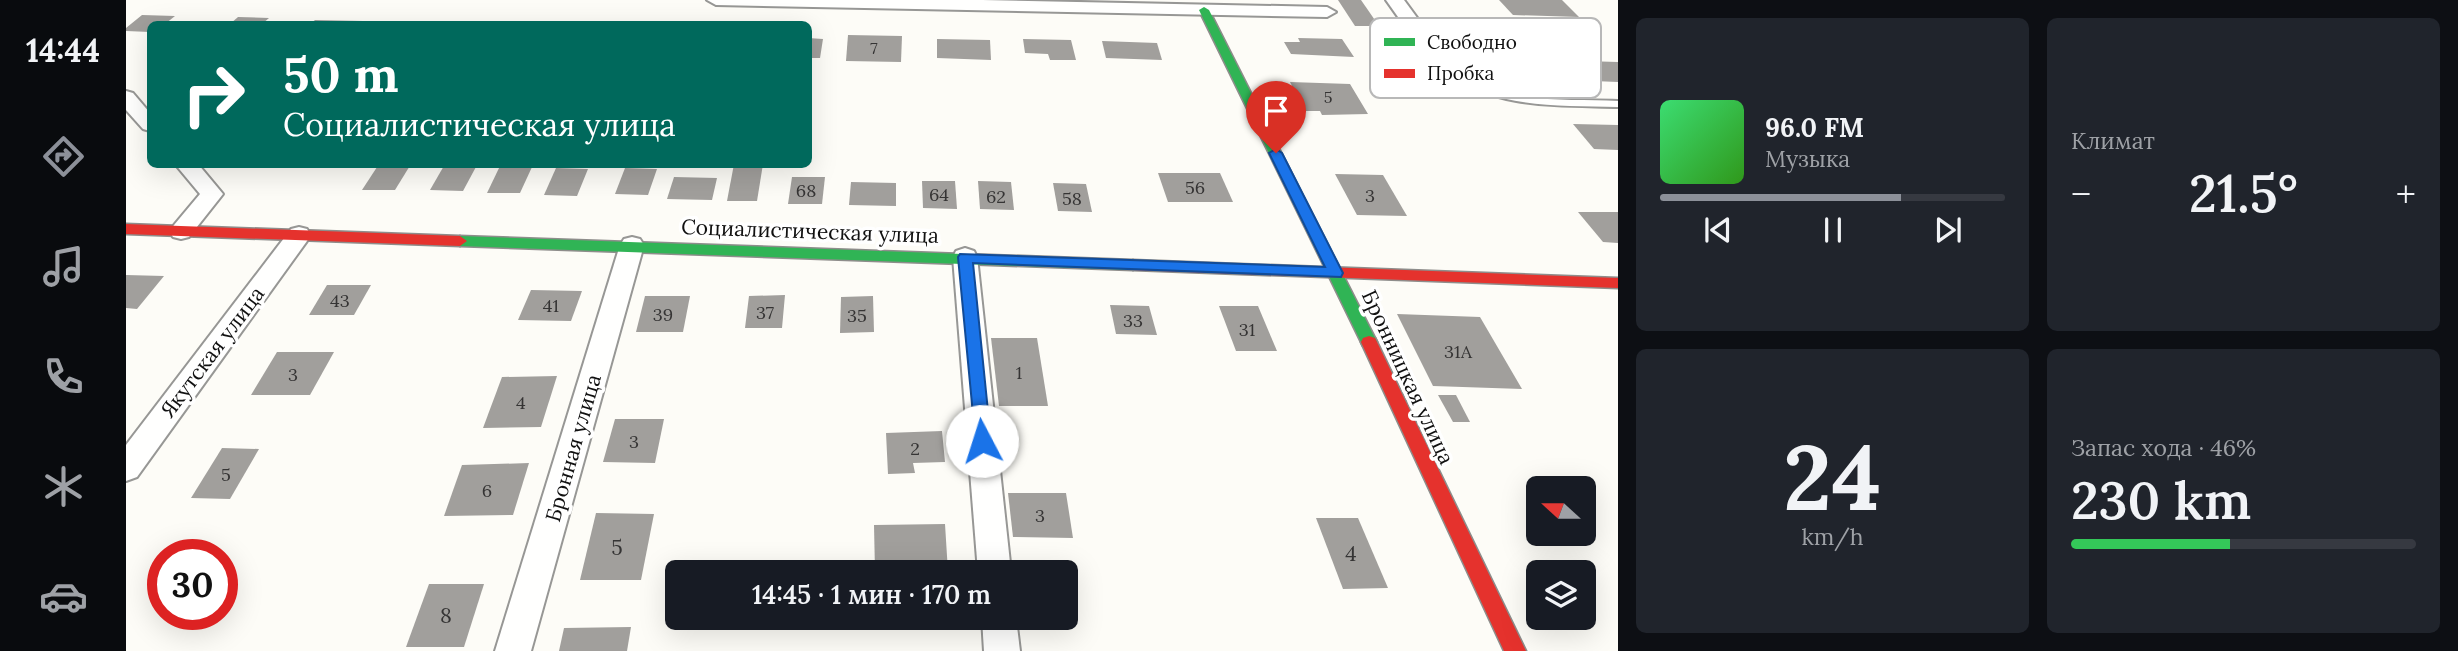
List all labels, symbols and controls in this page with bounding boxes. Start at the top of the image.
legend [1370,18,1601,98]
text: 14:44 [26,30,100,71]
text: Свободно [1427,30,1517,54]
house number: 7 [870,38,878,58]
text: 50 m [283,43,399,105]
icon: right [168,49,259,140]
text: Пробка [1427,61,1494,85]
pin [1246,81,1306,153]
house number: 5 [1324,87,1332,107]
icon: arrive [1257,92,1295,130]
text: Социалистическая улица [283,104,676,145]
text: 96.0 FM [1765,111,1864,144]
text: Климат [2071,126,2155,155]
icon: directions [39,132,88,181]
text: Музыка [1765,144,1850,173]
text: 21.5° [2189,160,2298,226]
text: − [2071,170,2091,218]
text: + [2396,170,2416,218]
house number: 56 [1185,176,1205,199]
house number: 68 [796,179,816,202]
house number: 64 [929,183,949,206]
house number: 3 [1365,184,1375,207]
house number: 62 [986,185,1006,208]
house number: 58 [1062,187,1082,210]
icon: previous [1699,211,1737,249]
icon: pause [1814,211,1852,249]
icon: next [1929,211,1967,249]
street label: Социалистическая улица [681,213,939,249]
icon: music [39,242,88,291]
street label: Якутская улица [154,281,270,423]
street label: Бронницкая улица [1356,285,1460,469]
house number: 43 [330,289,350,312]
house number: 41 [543,294,559,317]
house number: 37 [756,301,774,324]
house number: 39 [653,303,673,326]
house number: 35 [847,304,867,327]
house number: 33 [1123,309,1143,332]
house number: 31 [1239,318,1255,341]
house number: 31А [1444,340,1473,363]
icon: phone [39,352,88,401]
house number: 1 [1016,361,1022,384]
house number: 3 [288,363,298,386]
street label: Бронная улица [539,371,607,525]
house number: 4 [516,391,526,414]
position arrow [945,404,1019,478]
text: 24 [1783,418,1882,535]
house number: 3 [629,430,639,453]
text: Запас хода · 46% [2071,433,2256,462]
house number: 2 [910,437,920,460]
icon: climate [39,462,88,511]
house number: 5 [221,463,231,486]
text: 230 km [2071,467,2251,533]
north arrow [1526,476,1596,546]
map controls [1526,476,1596,630]
house number: 6 [482,479,492,502]
house number: 3 [1035,504,1045,527]
text: km/h [1801,522,1864,551]
house number: 5 [611,534,623,561]
speed limit sign: 30 [147,539,238,630]
house number: 4 [1345,540,1357,567]
button: layers [1526,560,1596,630]
icon: car [39,572,88,621]
text: 14:45 · 1 мин · 170 m [752,578,991,611]
house number: 8 [440,602,452,629]

